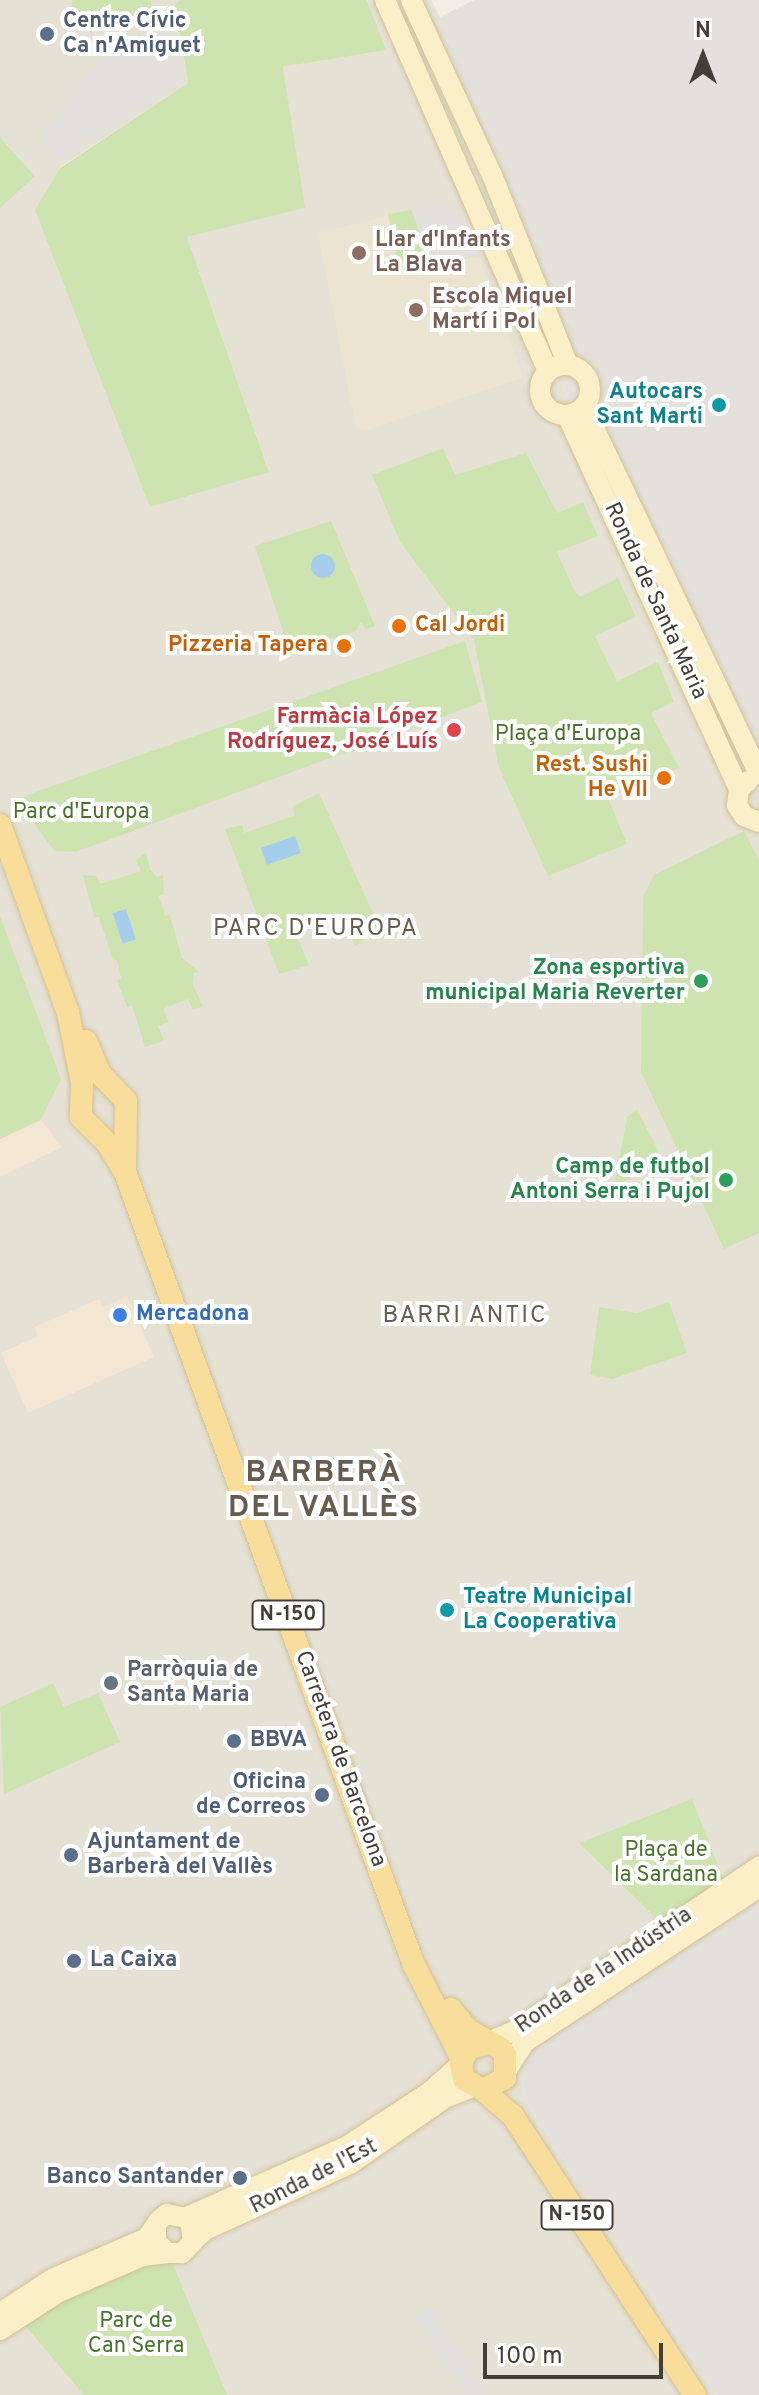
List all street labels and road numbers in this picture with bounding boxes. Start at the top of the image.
street label: Ronda de Santa Maria [598,499,712,703]
road number: N-150 [250,1599,326,1631]
street label: Carretera de Barcelona [289,1647,391,1871]
street label: Ronda de la Indústria [511,1902,697,2040]
street label: Ronda de l'Est [246,2134,382,2220]
road number: N-150 [539,2199,615,2231]

